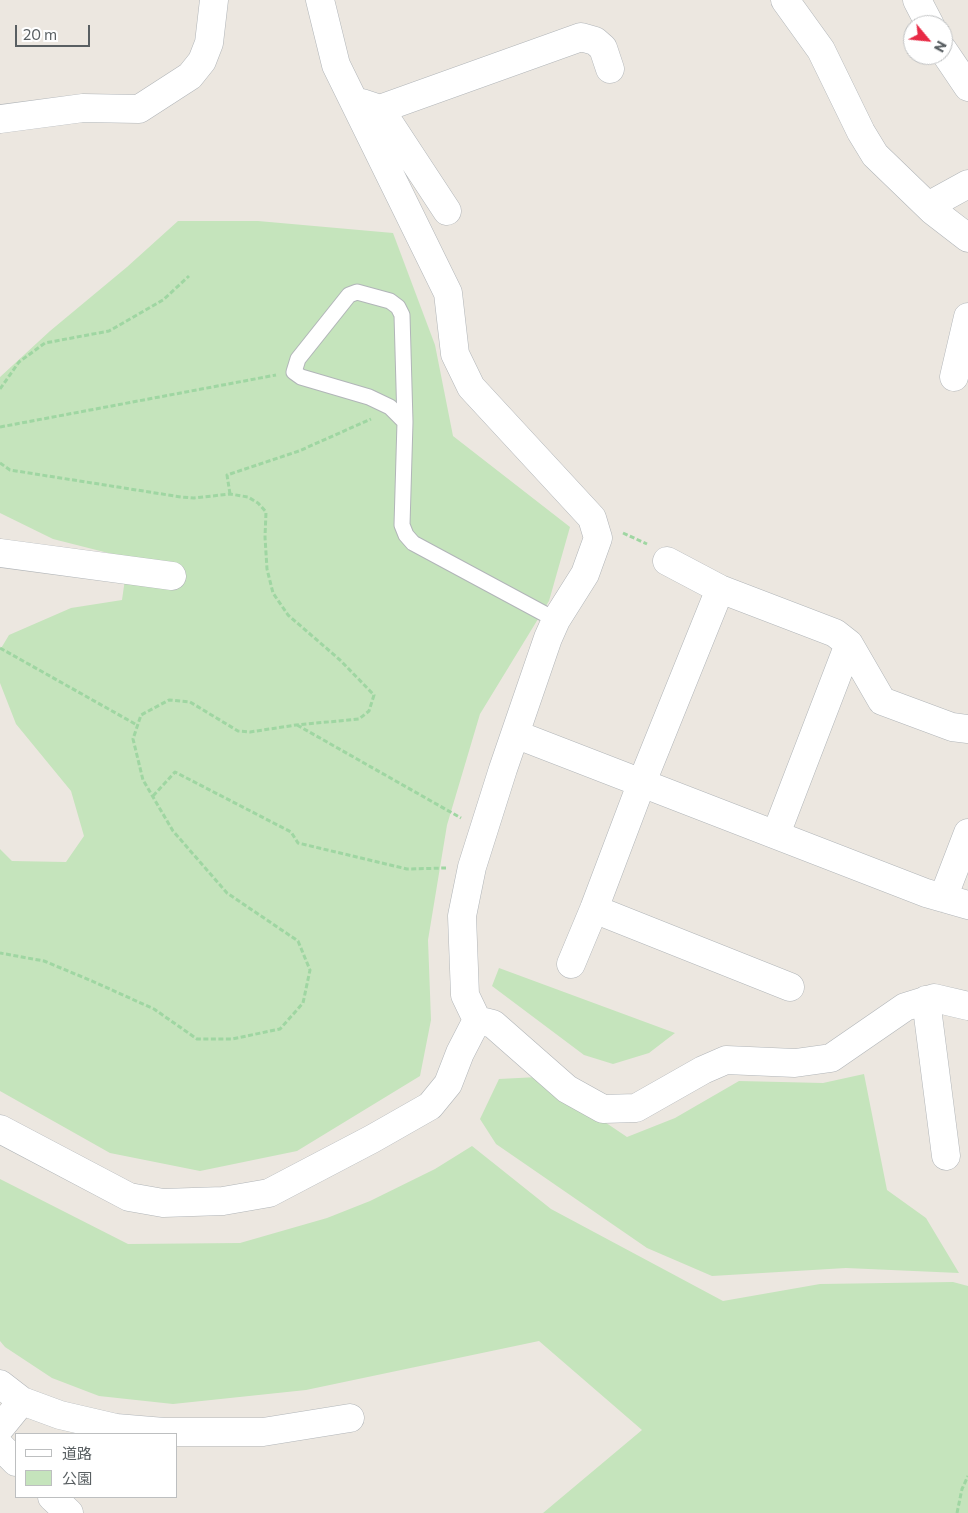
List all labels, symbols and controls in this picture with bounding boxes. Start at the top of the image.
scale bar [18,15,92,47]
north arrow [903,15,953,65]
text: 20 m [23,25,57,43]
text: N [931,38,951,55]
legend [15,1433,178,1498]
text: 道路 [62,1444,92,1462]
text: 公園 [62,1469,92,1487]

